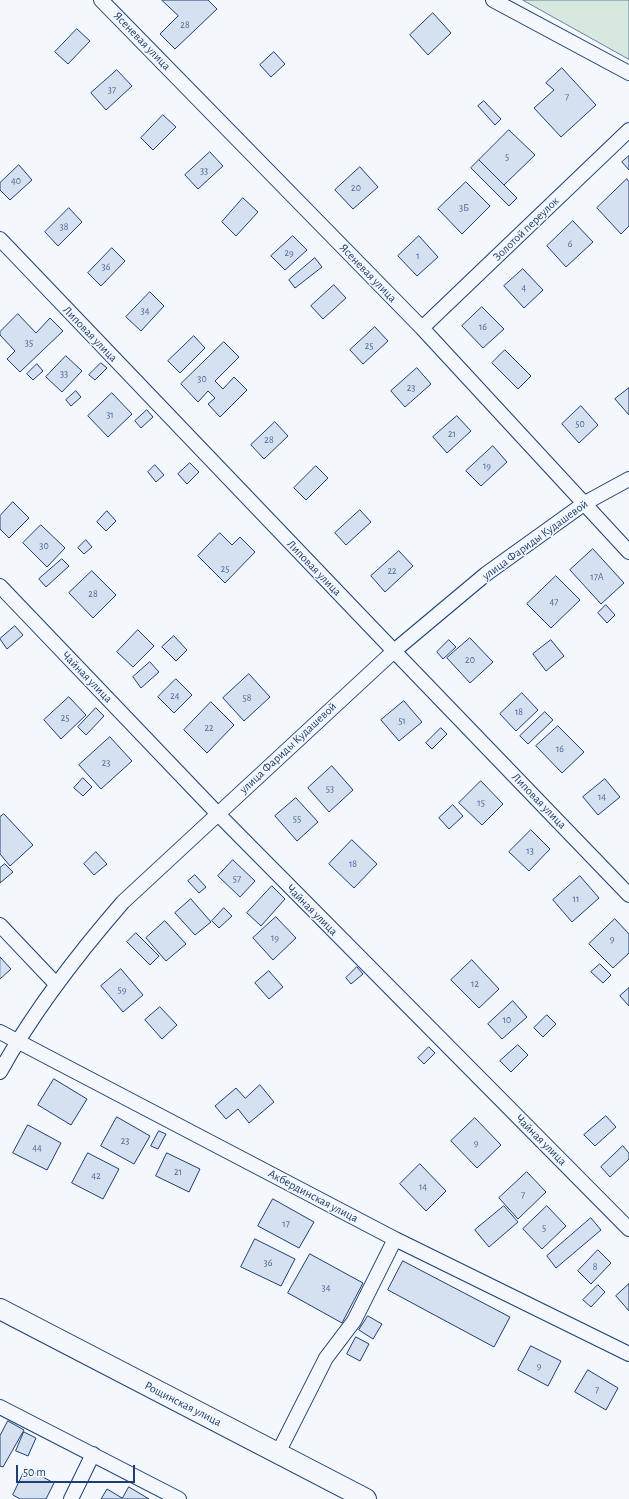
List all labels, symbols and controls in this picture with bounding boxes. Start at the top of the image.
street label: Ясеневая улица [110,9,174,73]
house number: 28 [180,19,190,31]
house number: 37 [108,84,116,96]
house number: 7 [565,91,569,103]
house number: 5 [505,151,509,163]
house number: 33 [200,165,208,177]
house number: 40 [11,175,21,187]
house number: 20 [351,182,361,194]
street label: Золотой переулок [490,194,562,264]
house number: 3Б [459,202,469,214]
house number: 38 [60,221,68,233]
house number: 6 [568,238,572,250]
street label: Ясеневая улица [336,241,400,305]
house number: 29 [284,247,294,259]
house number: 1 [416,250,420,262]
house number: 36 [102,261,110,273]
house number: 4 [522,282,526,294]
street label: Липовая улица [60,303,120,365]
house number: 34 [141,305,149,317]
house number: 16 [479,321,487,333]
house number: 35 [25,337,33,349]
house number: 25 [365,340,373,352]
house number: 33 [60,368,68,380]
house number: 30 [197,373,207,385]
house number: 23 [407,382,415,394]
house number: 31 [106,409,114,421]
house number: 50 [575,418,585,430]
house number: 21 [448,428,456,440]
house number: 28 [264,434,274,446]
house number: 19 [483,460,491,472]
street label: улица Фариды Кудашевой [479,497,591,583]
street label: Липовая улица [284,537,344,599]
house number: 30 [39,540,49,552]
house number: 25 [221,563,229,575]
house number: 22 [387,565,397,577]
house number: 17А [590,571,604,583]
house number: 28 [88,588,98,600]
house number: 47 [550,596,558,608]
street label: Чайная улица [59,648,115,706]
house number: 20 [465,654,475,666]
house number: 24 [170,690,180,702]
house number: 58 [243,692,251,704]
street label: улица Фариды Кудашевой [237,699,339,797]
house number: 18 [515,706,523,718]
house number: 25 [61,712,69,724]
house number: 51 [398,715,406,727]
house number: 22 [204,722,214,734]
house number: 16 [556,743,564,755]
house number: 23 [102,757,110,769]
street label: Липовая улица [509,770,569,832]
house number: 53 [326,783,334,795]
house number: 14 [598,791,606,803]
house number: 15 [477,797,485,809]
house number: 55 [293,813,301,825]
house number: 13 [526,845,534,857]
house number: 18 [349,858,357,870]
house number: 57 [233,873,241,885]
street label: Чайная улица [283,881,341,939]
house number: 11 [573,893,579,905]
house number: 19 [271,932,279,944]
house number: 9 [610,933,614,945]
house number: 12 [471,978,479,990]
house number: 59 [118,984,126,996]
house number: 10 [503,1014,511,1026]
street label: Чайная улица [512,1111,570,1169]
house number: 23 [121,1135,129,1147]
house number: 9 [474,1137,478,1149]
house number: 44 [32,1142,42,1154]
house number: 21 [174,1166,182,1178]
street label: Акбердинская улица [265,1166,361,1226]
house number: 42 [91,1170,101,1182]
house number: 14 [419,1181,427,1193]
house number: 7 [521,1189,525,1201]
house number: 17 [282,1218,290,1230]
house number: 5 [542,1222,546,1234]
house number: 36 [264,1257,272,1269]
house number: 8 [593,1261,597,1273]
house number: 34 [322,1282,330,1294]
house number: 9 [537,1360,541,1372]
street label: Рощинская улица [142,1378,224,1430]
house number: 7 [595,1384,599,1396]
scale bar [18,1457,137,1483]
text: 50 m [23,1466,46,1478]

